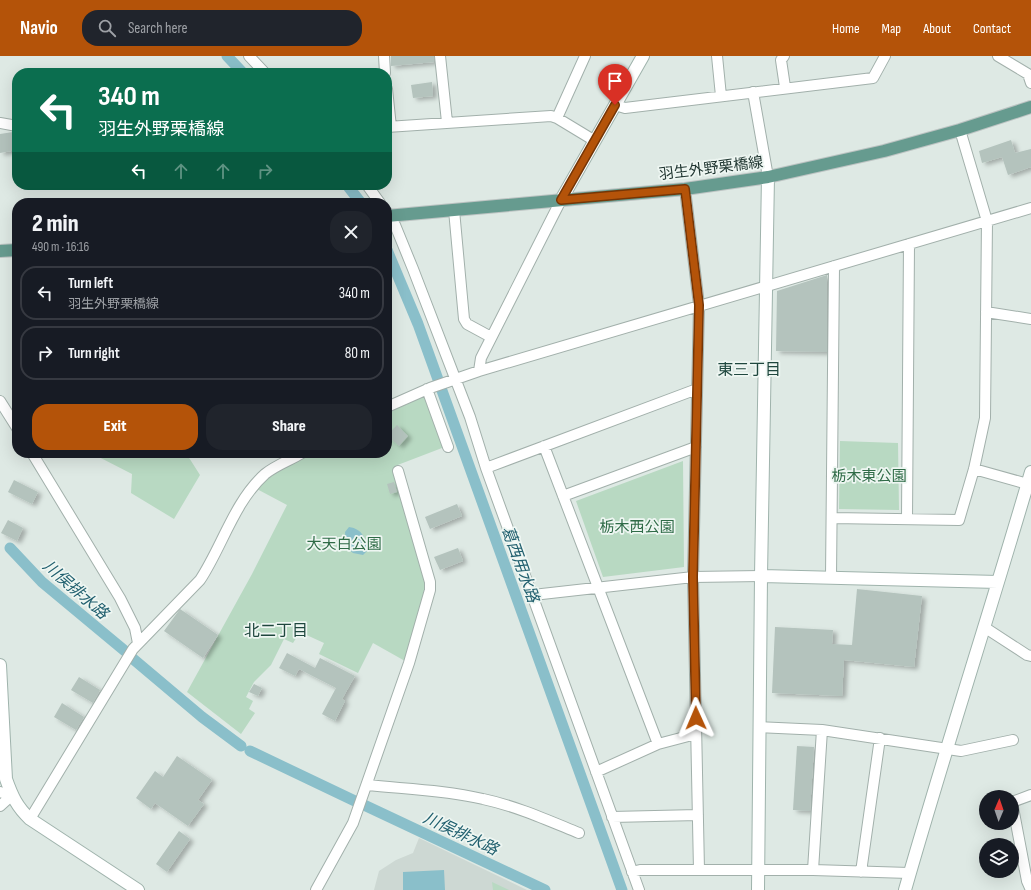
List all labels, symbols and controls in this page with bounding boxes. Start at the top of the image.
search box [82,10,362,46]
text: Navio [20,17,58,40]
icon: search [96,17,118,39]
text: Search here [128,19,188,38]
text: Home [832,20,860,37]
text: Map [882,20,901,37]
text: About [923,20,951,37]
text: Contact [973,20,1011,37]
pin [598,64,632,105]
icon: arrive [604,70,626,92]
text: 340 m [98,80,160,113]
icon: left [32,84,84,136]
text: 羽生外野栗橋線 [98,119,224,140]
street label: 羽生外野栗橋線 [658,153,764,184]
icon: left [128,160,150,182]
icon: ahead [170,160,192,182]
icon: ahead [212,160,234,182]
icon: right [254,160,276,182]
text: 2 min [32,209,79,238]
button: close [330,211,372,253]
text: 490 m · 16:16 [32,239,89,255]
text: Turn left [68,274,113,293]
icon: left [34,282,56,304]
text: 340 m [339,284,370,303]
text: 羽生外野栗橋線 [68,296,159,312]
icon: right [34,342,56,364]
text: Turn right [68,344,120,363]
text: 80 m [345,344,370,363]
district label: 東三丁目 [717,361,781,380]
button: Exit [32,404,198,450]
button: Share [206,404,372,450]
park label: 栃木東公園 [831,467,907,486]
park label: 栃木西公園 [599,518,675,537]
water label: 葛西用水路 [497,524,543,607]
park label: 大天白公園 [306,535,382,554]
water label: 川俣排水路 [39,557,113,625]
district label: 北二丁目 [244,622,308,641]
position arrow [675,697,717,739]
north arrow [979,790,1019,830]
map controls [979,790,1019,878]
water label: 川俣排水路 [420,809,502,861]
button: layers [979,838,1019,878]

